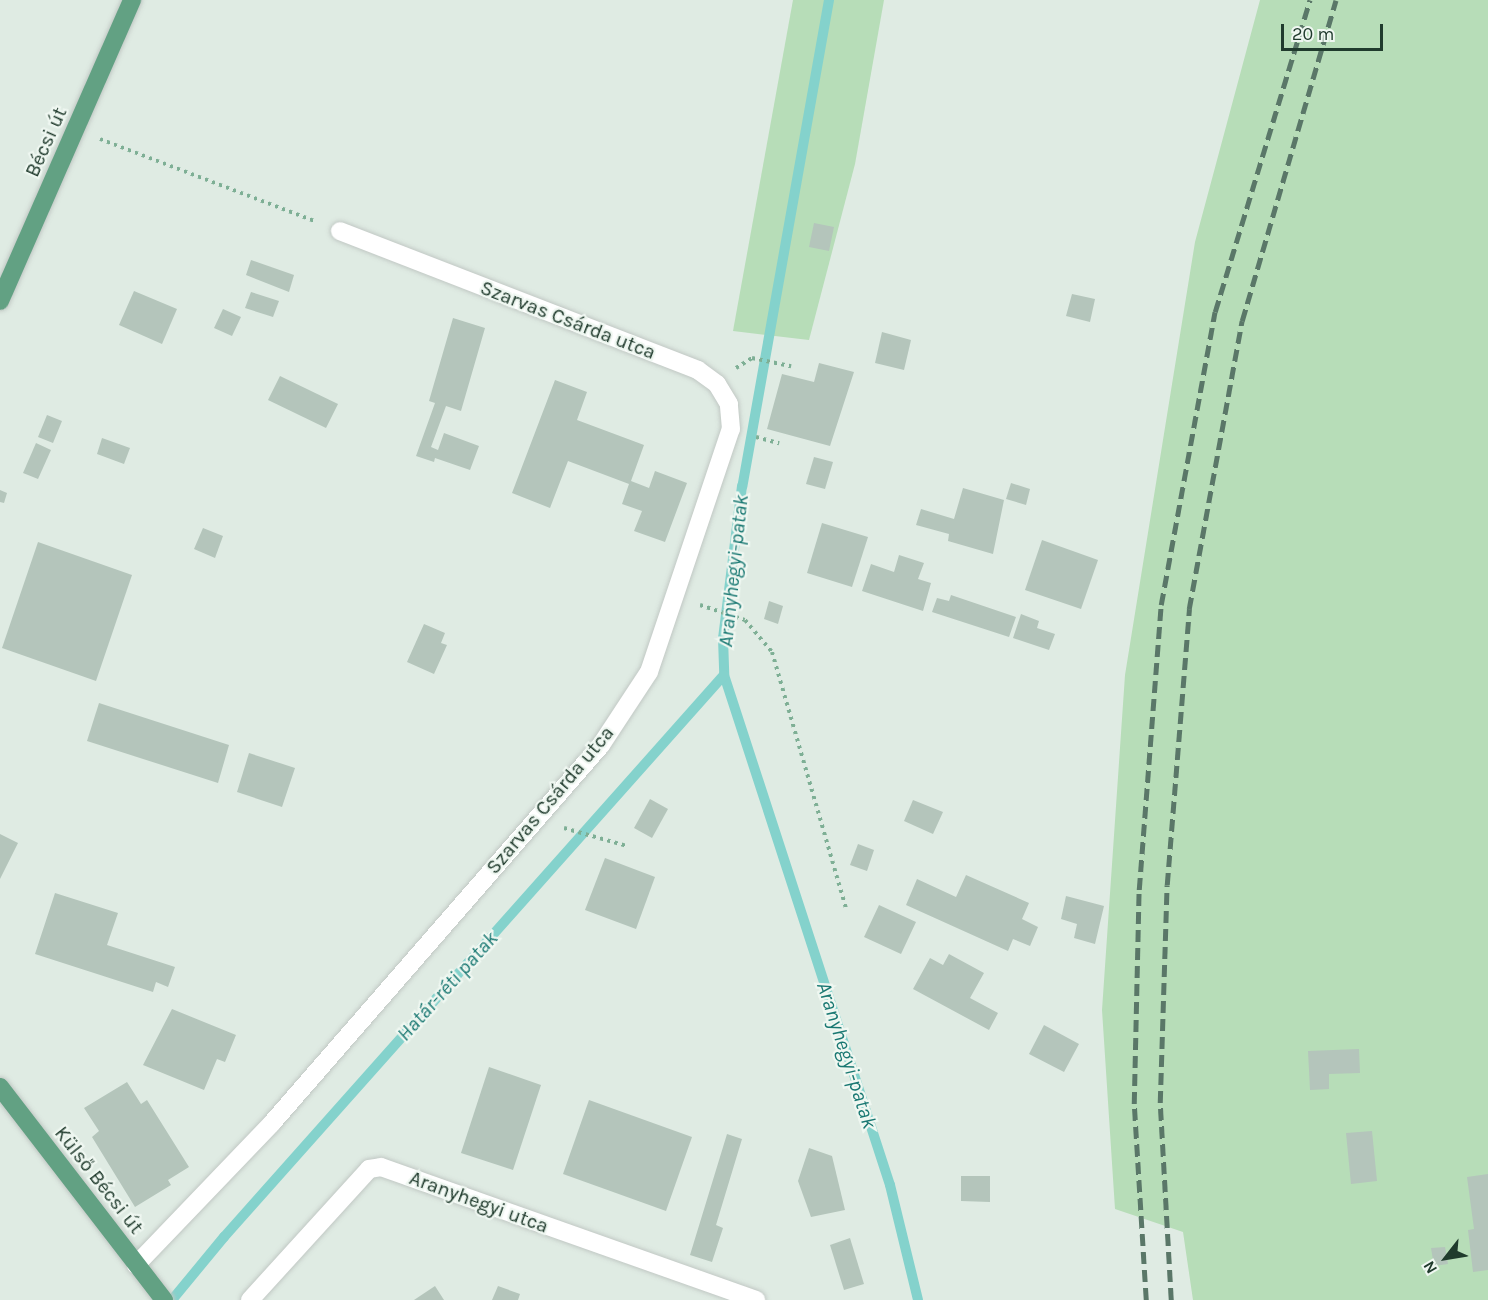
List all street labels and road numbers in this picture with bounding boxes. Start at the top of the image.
street label: Bécsi út [20,103,72,181]
street label: Szarvas Csárda utca [477,276,659,364]
street label: Szarvas Csárda utca [481,721,619,879]
street label: Külső Bécsi út [50,1121,148,1239]
street label: Aranyhegyi utca [406,1166,552,1238]

